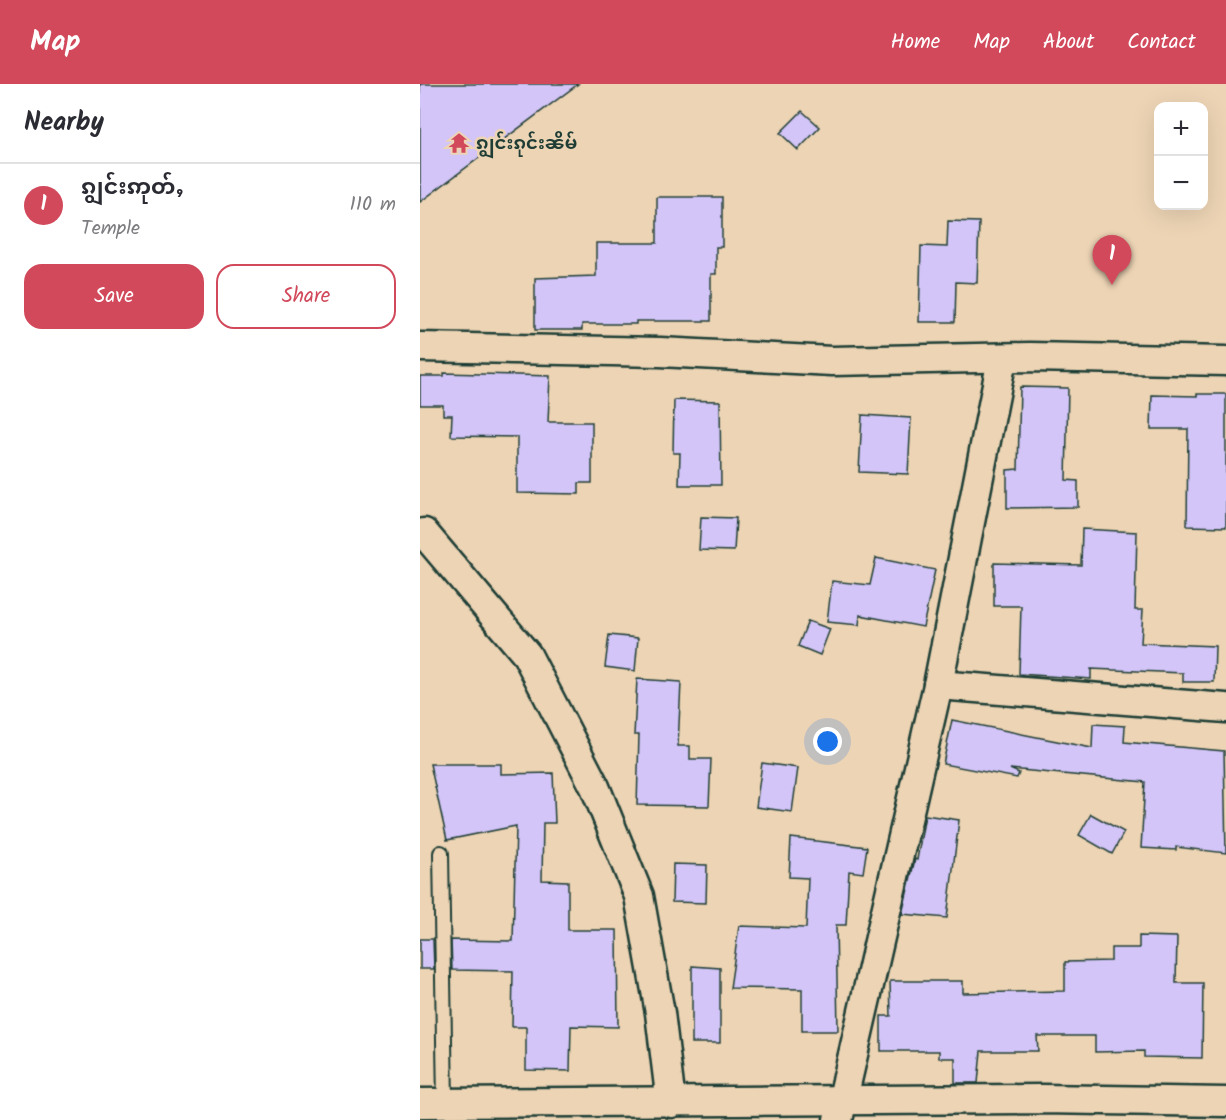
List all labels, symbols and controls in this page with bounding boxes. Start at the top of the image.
text: Map [30,20,81,65]
text: Home [891,26,940,59]
text: Map [973,26,1010,59]
text: About [1043,26,1094,59]
text: Contact [1127,26,1196,59]
text: Nearby [24,102,104,144]
map controls [1154,102,1208,210]
button: + [1154,102,1208,156]
place label: ၵျွင်းၵုင်းၼိမ် [476,130,577,159]
temple icon: ၵျွင်းၵုင်းၼိမ် [447,131,471,155]
button: − [1154,156,1208,210]
text: ၵျွင်းဢုတ်ႇ [81,171,184,206]
text: 1 [40,189,47,221]
text: 110 m [350,189,396,221]
text: Temple [81,213,140,245]
pin: 1 [1092,236,1132,285]
button: Save [24,264,204,329]
button: Share [216,264,396,329]
your location [813,727,842,756]

